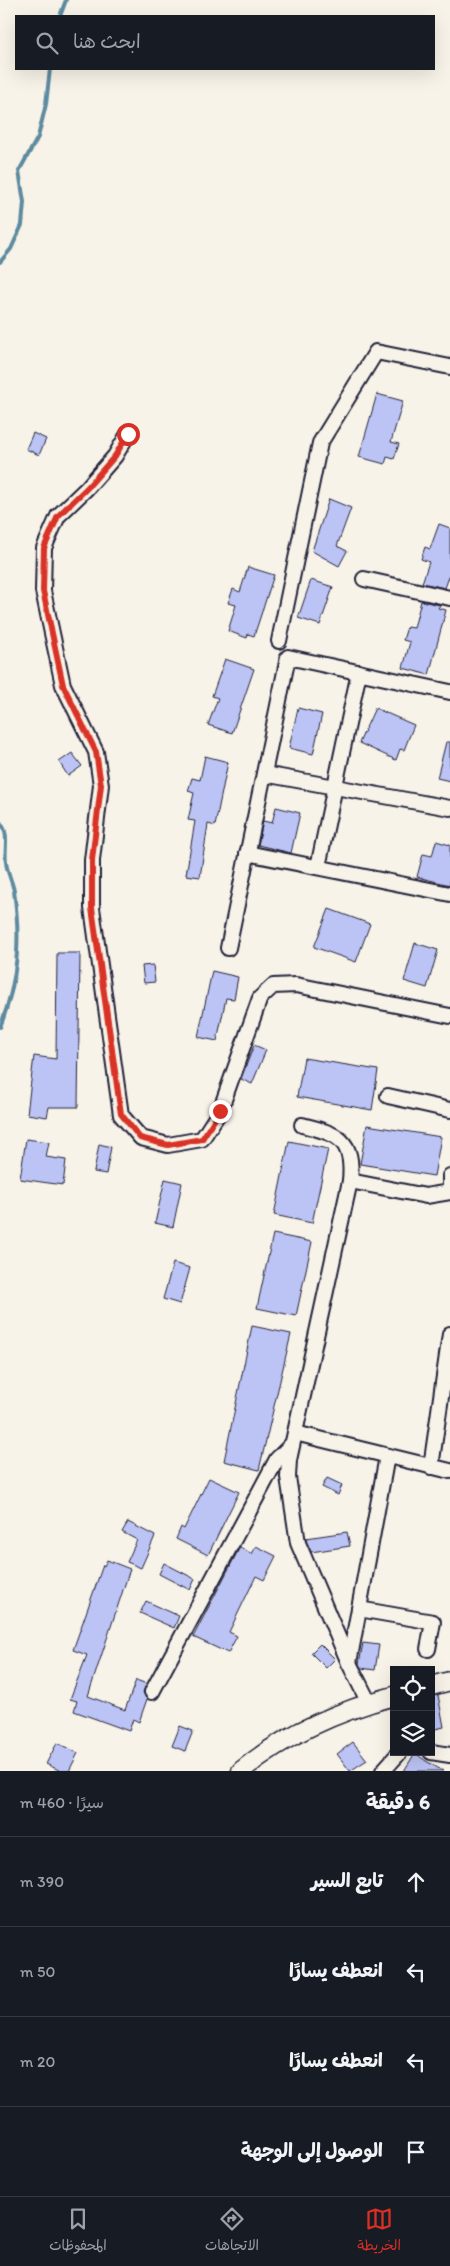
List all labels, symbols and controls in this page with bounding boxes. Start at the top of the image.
search box [15,15,435,70]
icon: search [33,29,61,57]
text: ابحث هنا [73,30,141,53]
route start [117,423,140,446]
route end [209,1100,232,1123]
map controls [390,1666,435,1756]
button: locate [390,1666,435,1711]
button: layers [390,1711,435,1756]
text: 6 دقيقة [366,1789,430,1814]
text: سيرًا · 460 m [20,1793,104,1812]
icon: ahead [402,1868,430,1896]
text: تابع السير [311,1869,383,1892]
text: 390 m [20,1872,64,1891]
icon: left [402,1958,430,1986]
text: انعطف يسارًا [289,1959,383,1982]
text: 50 m [20,1962,55,1981]
icon: left [402,2048,430,2076]
text: انعطف يسارًا [289,2049,383,2072]
text: 20 m [20,2052,55,2071]
icon: arrive [402,2138,430,2166]
text: الوصول إلى الوجهة [241,2139,383,2162]
tab: المحفوظات [49,2205,107,2258]
tab: الاتجاهات [205,2205,259,2258]
tab: الخريطة [357,2205,401,2258]

